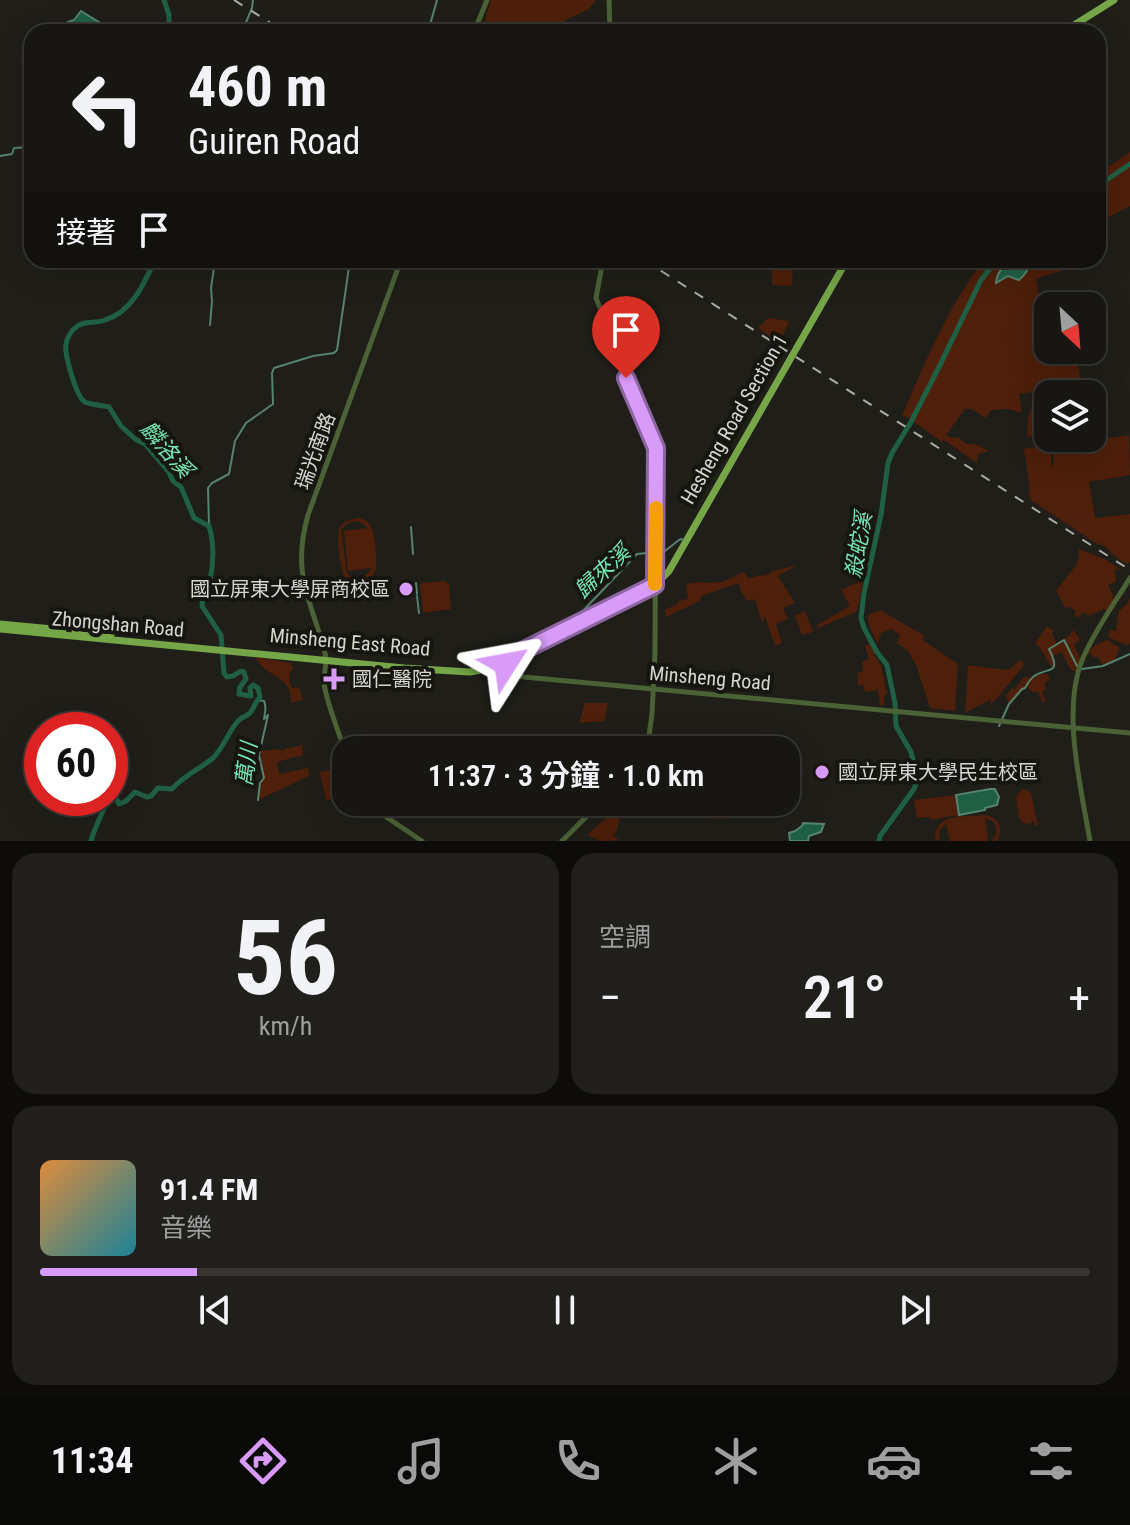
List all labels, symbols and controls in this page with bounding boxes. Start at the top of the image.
text: 460 m [188,54,327,120]
icon: left [56,56,160,160]
text: Guiren Road [188,121,360,163]
icon: arrive [132,208,176,252]
text: 接著 [56,215,116,250]
north arrow [1034,292,1106,364]
map controls [1034,292,1106,452]
pin [592,296,660,378]
icon: arrive [604,308,648,352]
street label: Hesheng Road Section 1 [675,330,793,508]
button: layers [1034,380,1106,452]
street label: 瑞光南路 [290,409,340,493]
water label: 麟洛溪 [136,416,200,485]
water label: 殺蛇溪 [840,507,877,580]
water label: 歸來溪 [570,538,637,603]
place label: 國立屏東大學屏商校區 [190,577,390,601]
marker: 國立屏東大學屏商校區 [397,580,415,598]
street label: Zhongshan Road [51,606,185,642]
position arrow [464,622,548,706]
street label: Minsheng East Road [269,623,431,661]
street label: Minsheng Road [648,661,772,695]
place label: 國仁醫院 [352,667,432,691]
marker: 國仁醫院 [323,668,345,690]
speed limit sign: 60 [24,712,128,816]
water label: 萬川 [231,739,262,787]
text: 11:37 · 3 分鐘 · 1.0 km [428,758,704,793]
place label: 國立屏東大學民生校區 [838,760,1038,784]
marker: 國立屏東大學民生校區 [813,763,831,781]
text: 56 [233,898,338,1019]
text: 空調 [599,922,651,952]
text: 21° [803,962,886,1033]
text: − [599,972,621,1024]
text: + [1068,972,1090,1024]
text: km/h [259,1011,312,1041]
text: 91.4 FM [160,1172,258,1207]
text: 音樂 [160,1213,212,1243]
icon: previous [193,1288,237,1332]
icon: pause [543,1288,587,1332]
icon: next [893,1288,937,1332]
icon: directions [235,1433,291,1489]
icon: music [393,1433,449,1489]
icon: phone [550,1433,606,1489]
icon: climate [708,1433,764,1489]
icon: car [866,1433,922,1489]
icon: filters [1023,1433,1079,1489]
text: 11:34 [51,1440,133,1482]

